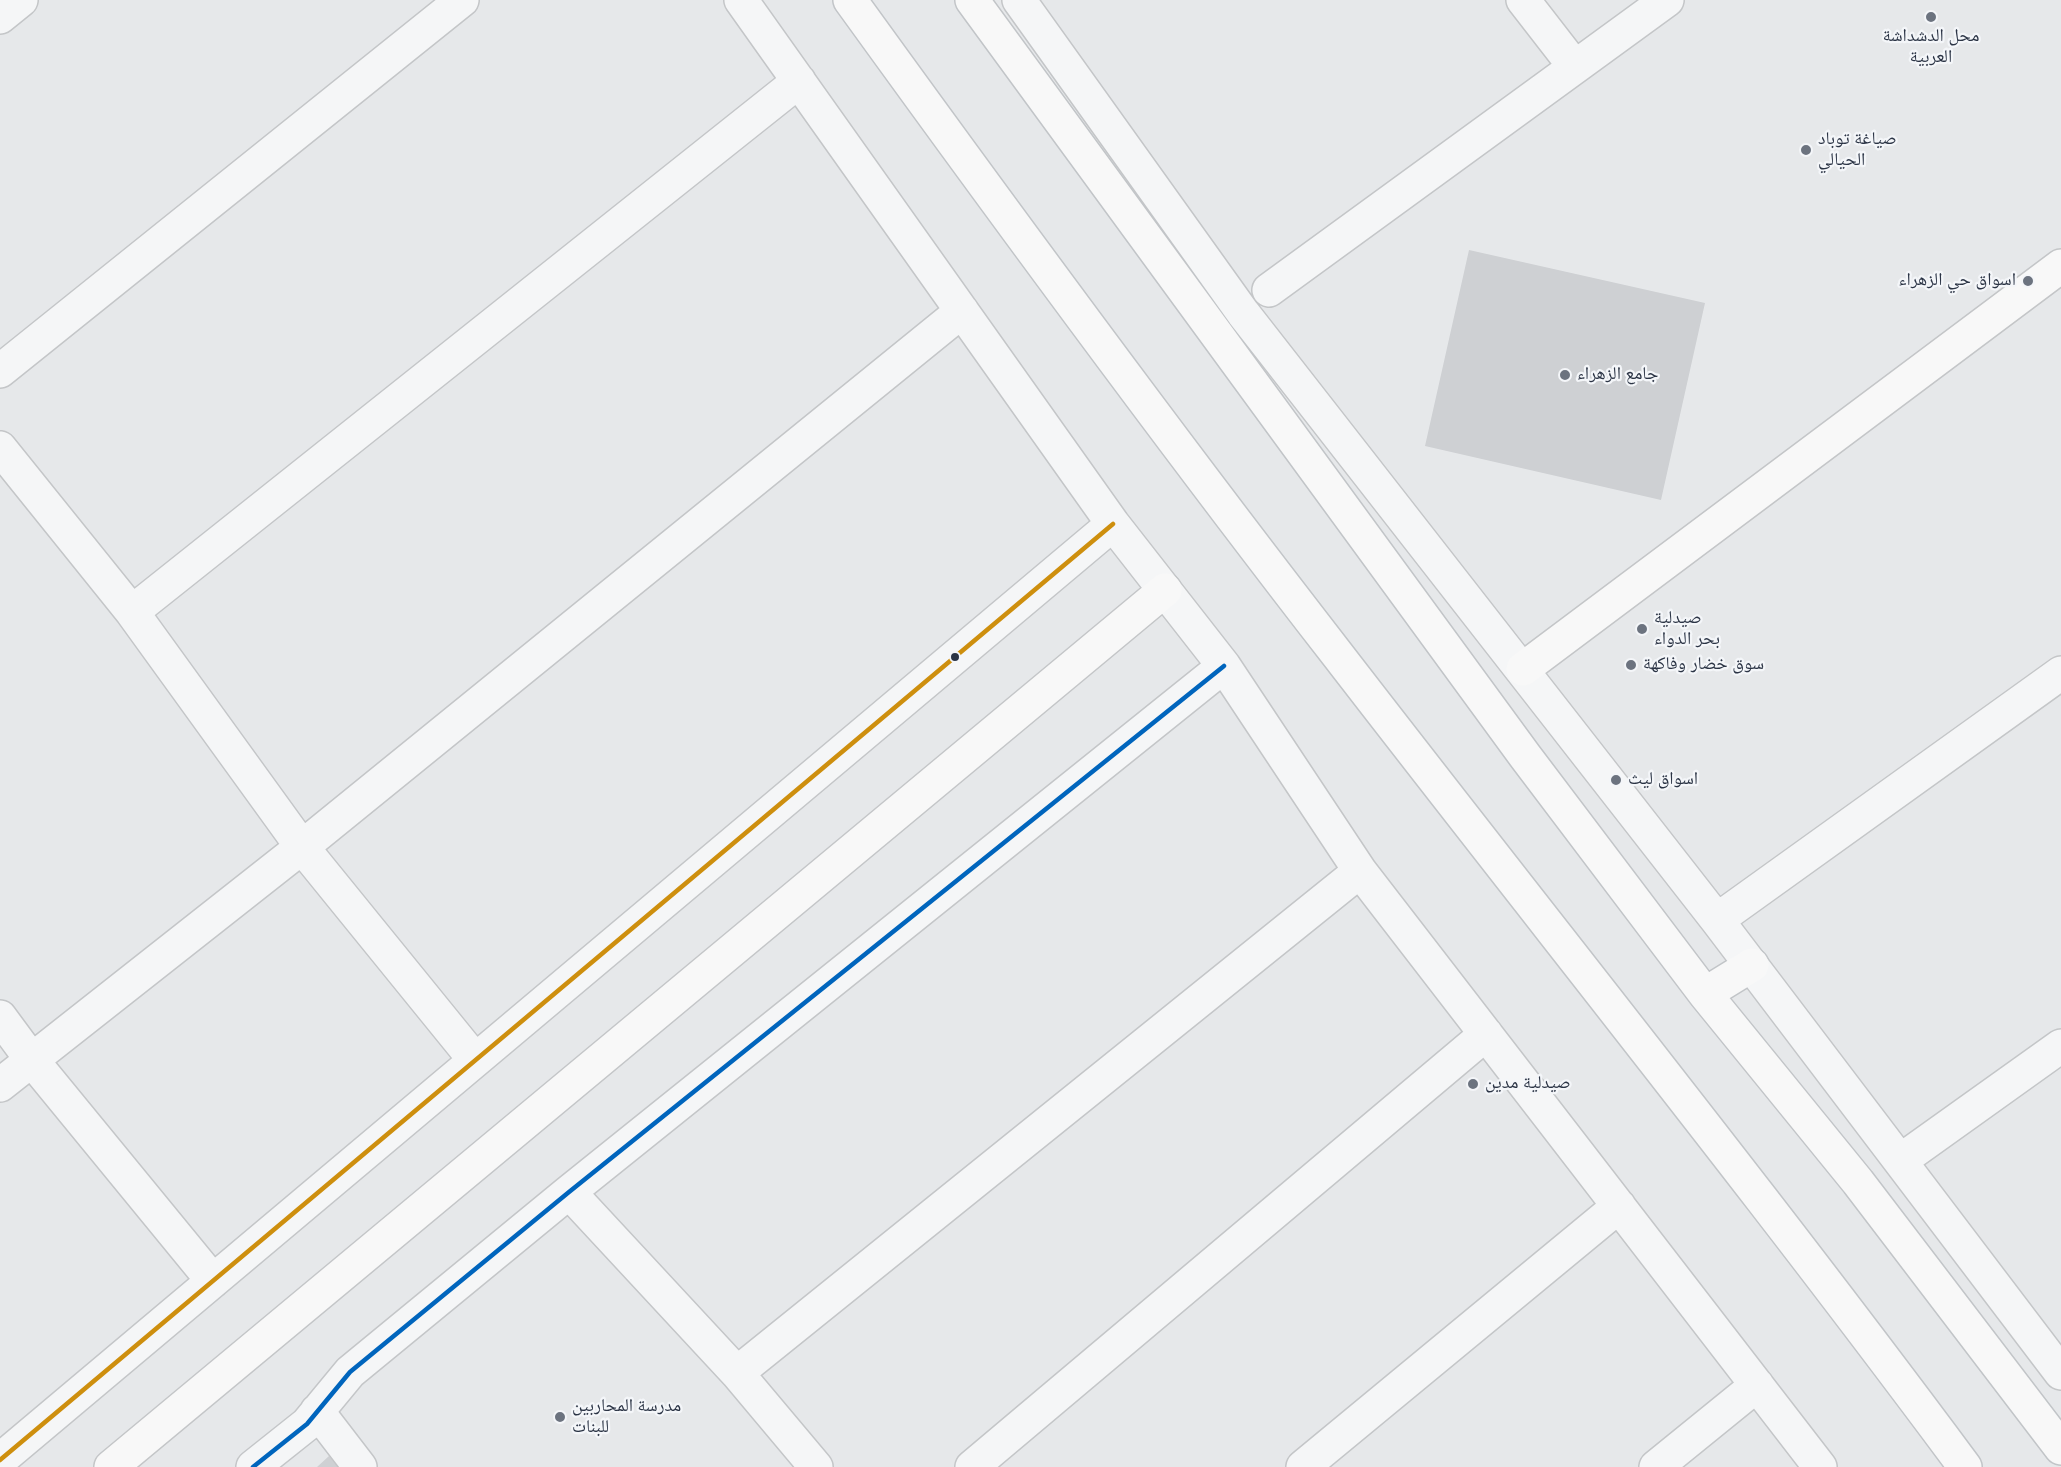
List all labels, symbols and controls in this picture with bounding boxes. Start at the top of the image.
marker: محل الدشداشة العربية [1924,10,1938,24]
place label: محل الدشداشة العربية [1883,26,1979,68]
place label: صياغة توباد الحيالي [1818,129,1897,172]
marker: صياغة توباد الحيالي [1799,143,1813,157]
place label: اسواق حي الزهراء [1899,270,2016,292]
marker: اسواق حي الزهراء [2021,274,2035,288]
place label: جامع الزهراء [1577,364,1658,386]
marker: جامع الزهراء [1558,368,1572,382]
place label: صيدلية بحر الدواء [1654,608,1720,650]
marker: صيدلية بحر الدواء [1635,622,1649,636]
unlabelled marker [949,651,961,663]
place label: سوق خضار وفاكهة [1643,654,1764,676]
marker: سوق خضار وفاكهة [1624,658,1638,672]
place label: اسواق ليث [1628,769,1698,791]
marker: اسواق ليث [1609,773,1623,787]
place label: صيدلية مدين [1485,1073,1571,1095]
marker: صيدلية مدين [1466,1077,1480,1091]
place label: مدرسة المحاربين للبنات [572,1396,681,1438]
marker: مدرسة المحاربين للبنات [553,1410,567,1424]

